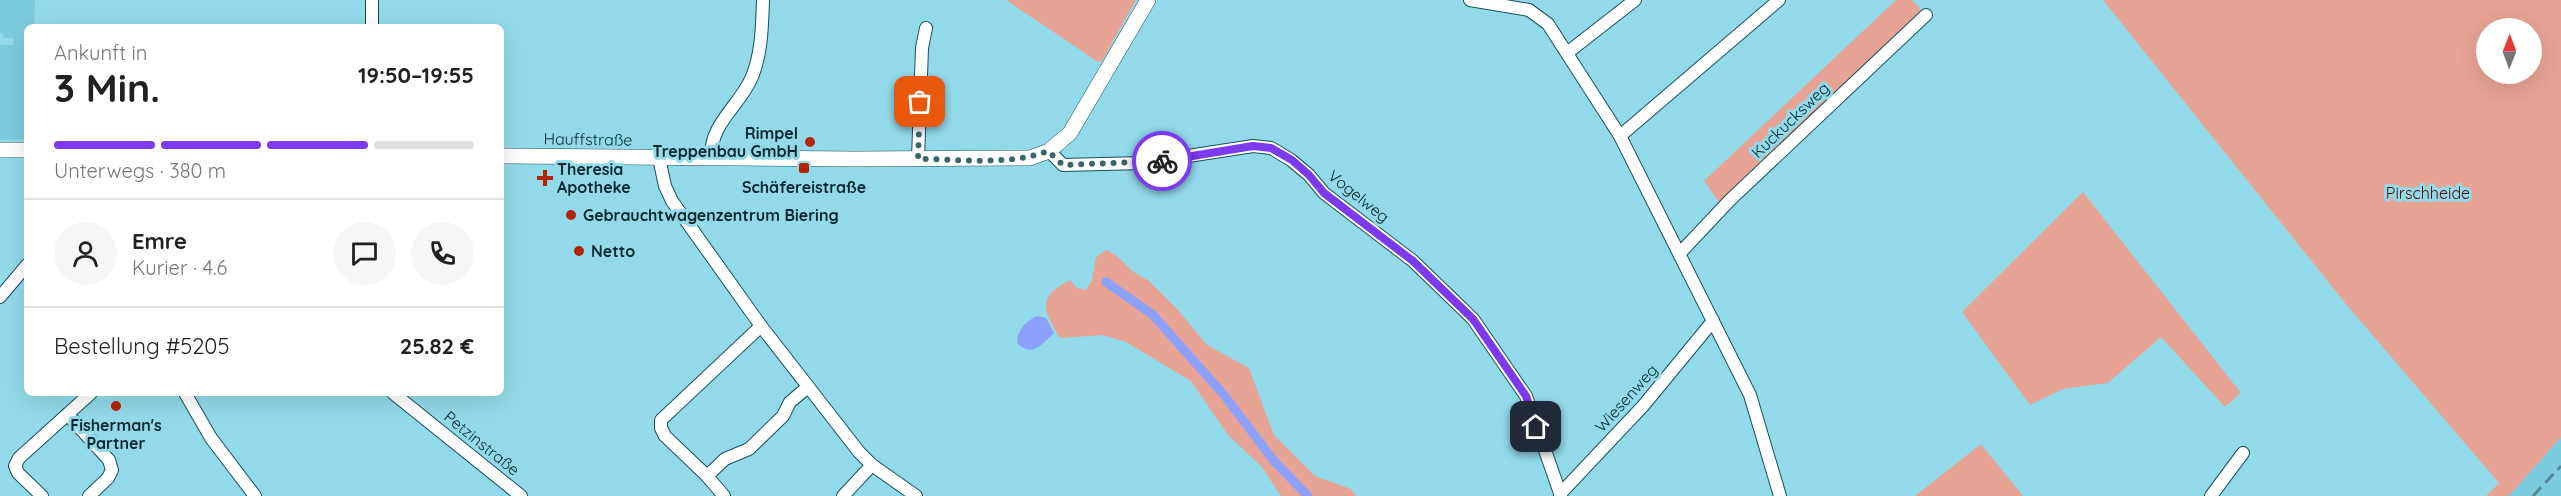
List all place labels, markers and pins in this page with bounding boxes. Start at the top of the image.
pin [894,76,945,127]
place label: Rimpel Treppenbau GmbH [653,123,798,161]
marker: Rimpel Treppenbau GmbH [803,135,817,149]
place label: Theresia Apotheke [557,159,631,197]
marker: Schäfereistraße [797,161,811,175]
marker: Theresia Apotheke [538,171,552,185]
place label: Schäfereistraße [742,177,866,197]
place label: Gebrauchtwagenzentrum Biering [583,205,839,225]
marker: Gebrauchtwagenzentrum Biering [564,208,578,222]
place label: Netto [591,241,635,261]
marker: Netto [572,244,586,258]
marker: Fisherman's Partner [109,399,123,413]
pin [1510,401,1561,452]
place label: Fisherman's Partner [70,415,162,453]

